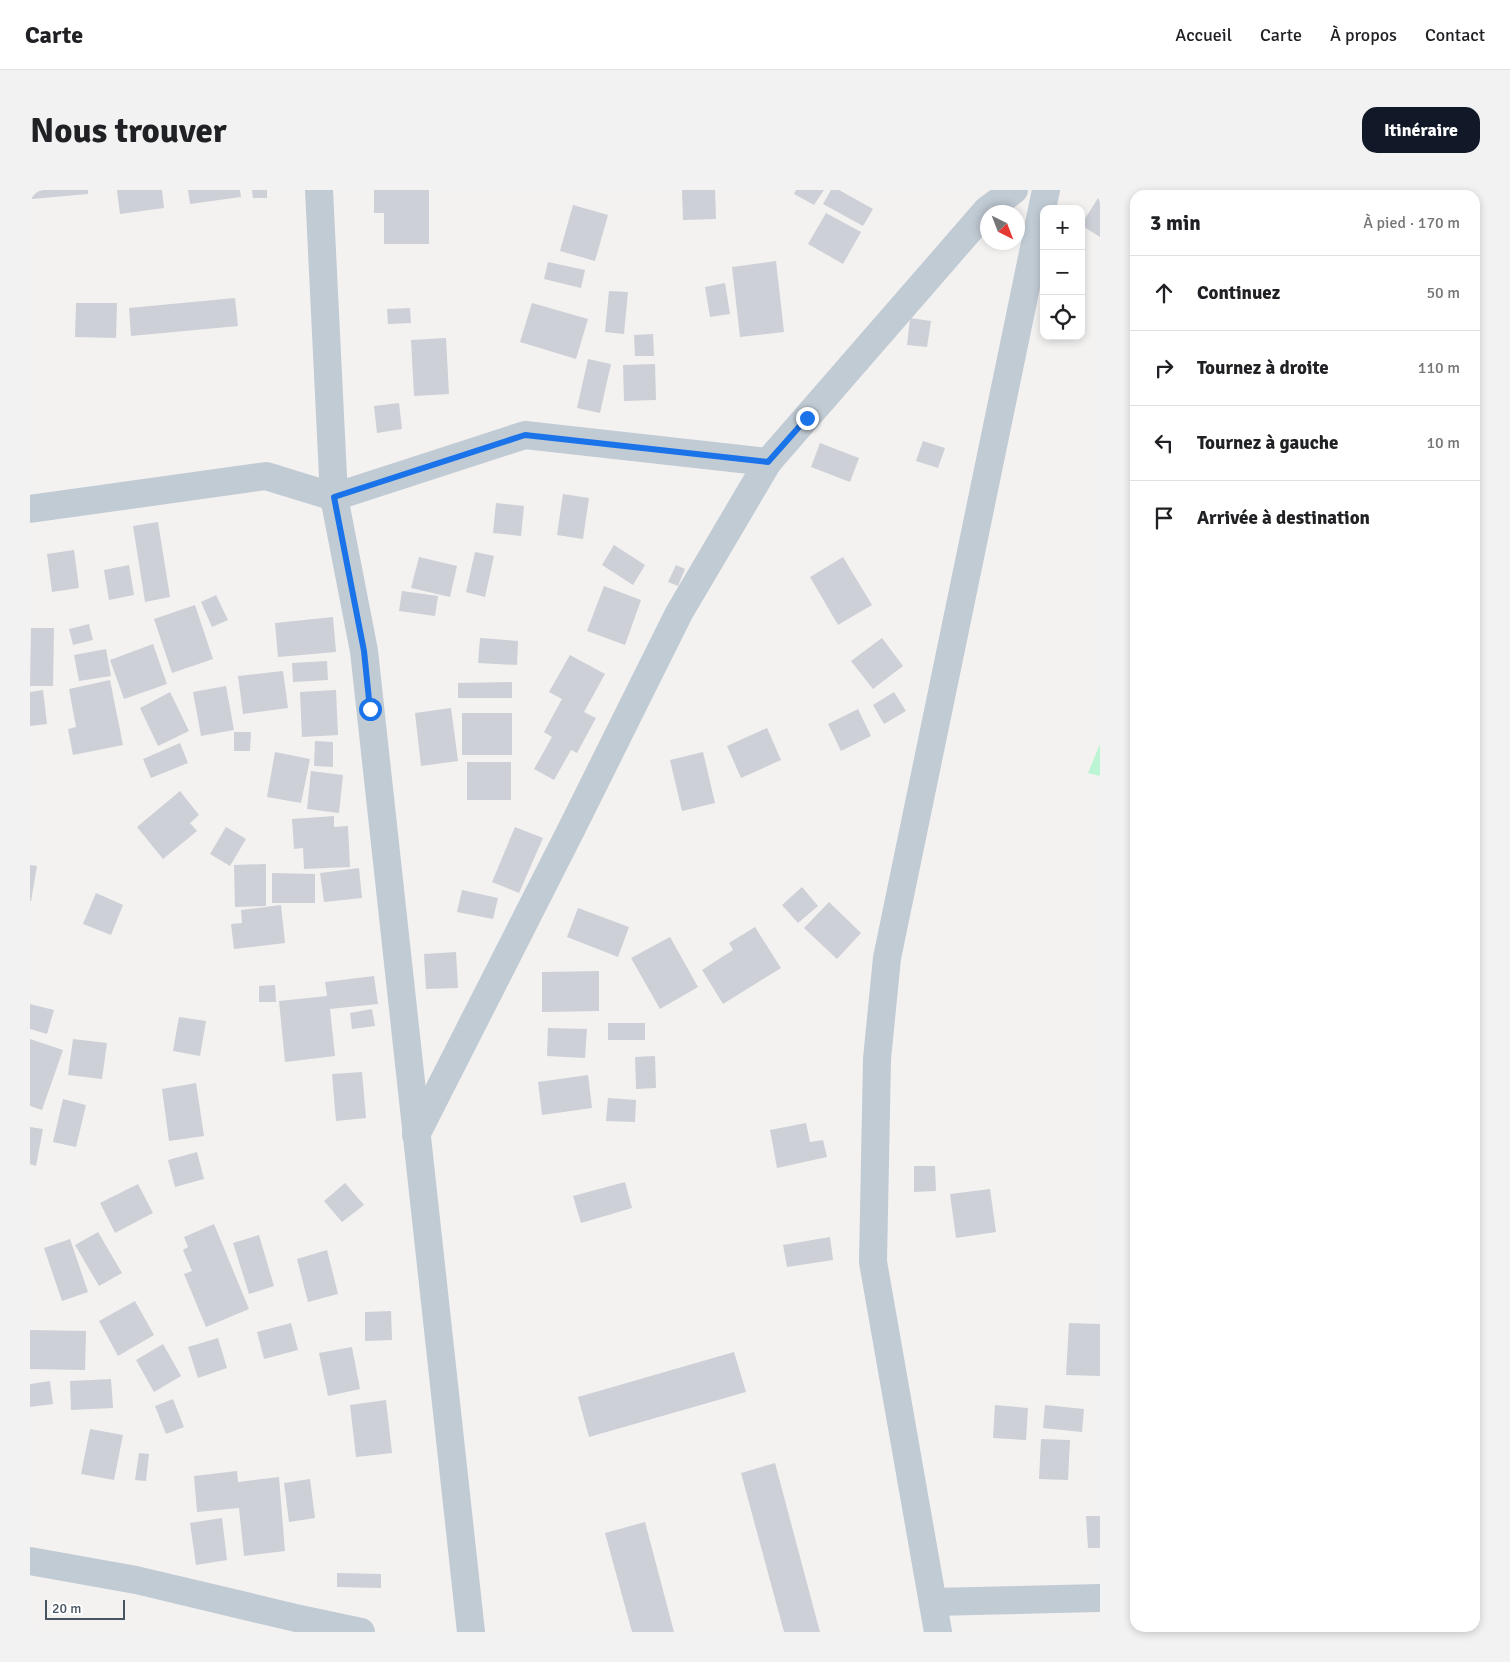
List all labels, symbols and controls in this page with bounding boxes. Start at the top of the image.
text: Carte [25,20,83,50]
text: Accueil [1175,24,1232,46]
text: Carte [1260,24,1302,46]
text: À propos [1330,24,1397,46]
text: Contact [1425,24,1485,46]
button: Itinéraire [1362,107,1480,153]
text: Nous trouver [30,109,227,152]
north arrow [980,205,1025,250]
map controls [1040,205,1085,340]
button: + [1040,205,1085,250]
text: 3 min [1150,210,1201,236]
text: À pied · 170 m [1363,213,1460,233]
button: − [1040,250,1085,295]
icon: ahead [1150,279,1178,307]
text: Continuez [1197,281,1280,305]
text: 50 m [1426,283,1460,303]
button: locate [1040,295,1085,340]
icon: right [1150,354,1178,382]
text: Tournez à droite [1197,356,1329,380]
text: 110 m [1418,358,1460,378]
route end [796,407,819,430]
icon: left [1150,429,1178,457]
text: Tournez à gauche [1197,431,1338,455]
text: 10 m [1426,433,1460,453]
icon: arrive [1150,504,1178,532]
text: Arrivée à destination [1197,506,1370,530]
route start [359,698,382,721]
scale bar [45,1597,125,1620]
text: 20 m [52,1600,81,1617]

